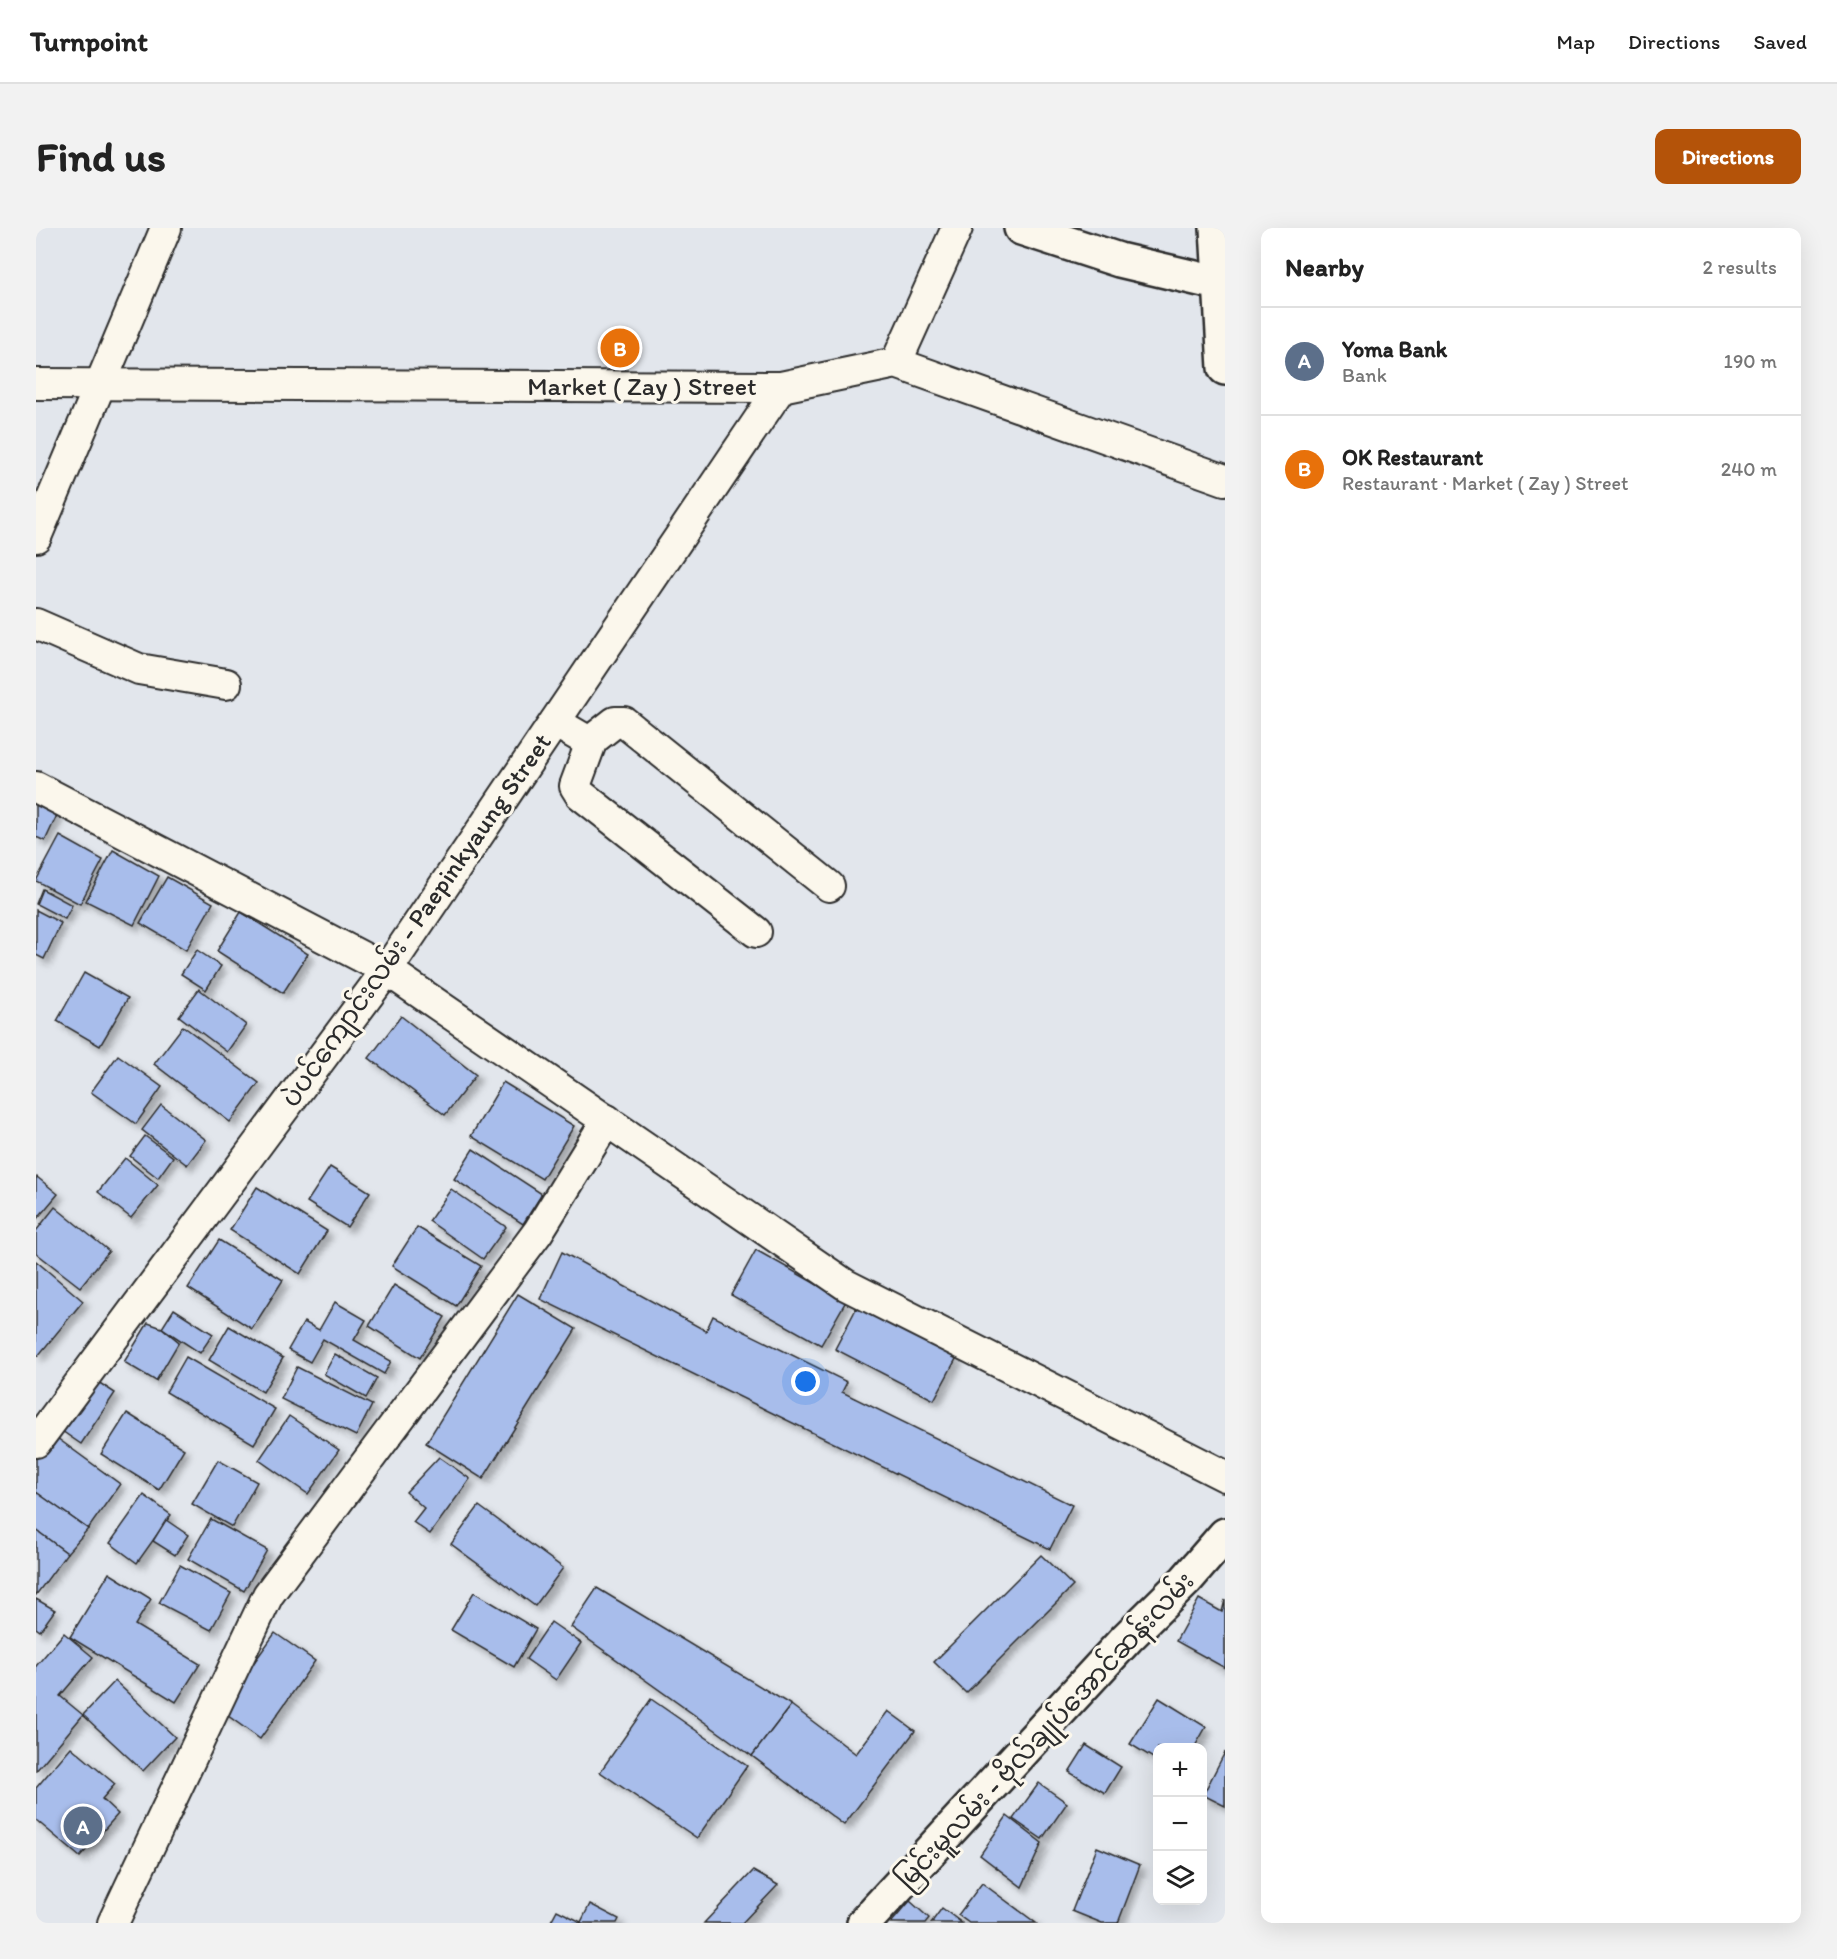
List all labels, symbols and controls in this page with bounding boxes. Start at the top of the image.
text: Turnpoint [30,24,148,58]
text: Map [1557,29,1595,54]
text: Directions [1628,29,1720,54]
text: Saved [1753,29,1807,54]
button: Directions [1655,129,1801,184]
text: Find us [36,131,166,182]
text: Nearby [1285,251,1364,283]
text: 2 results [1703,255,1777,279]
pin: B [600,326,640,370]
text: Yoma Bank [1342,336,1447,363]
text: A [1298,349,1311,373]
text: 190 m [1724,349,1777,373]
text: Bank [1342,363,1387,387]
street label: Market ( Zay ) Street [527,370,757,402]
text: OK Restaurant [1342,444,1483,471]
text: B [1298,457,1311,481]
text: 240 m [1721,457,1777,481]
text: Restaurant · Market ( Zay ) Street [1342,471,1628,495]
street label: ပဲပင်ကျောင်းလမ်း - Paepinkyaung Street [273,726,562,1116]
your location [791,1367,820,1396]
street label: မြင်းမူလမ်း - ဗိုလ်ချုပ်အောင်ဆန်းလမ်း [889,1564,1204,1899]
map controls [1153,1743,1207,1905]
button: + [1153,1743,1207,1797]
button: − [1153,1797,1207,1851]
pin: A [64,1804,102,1848]
button: layers [1153,1851,1207,1905]

